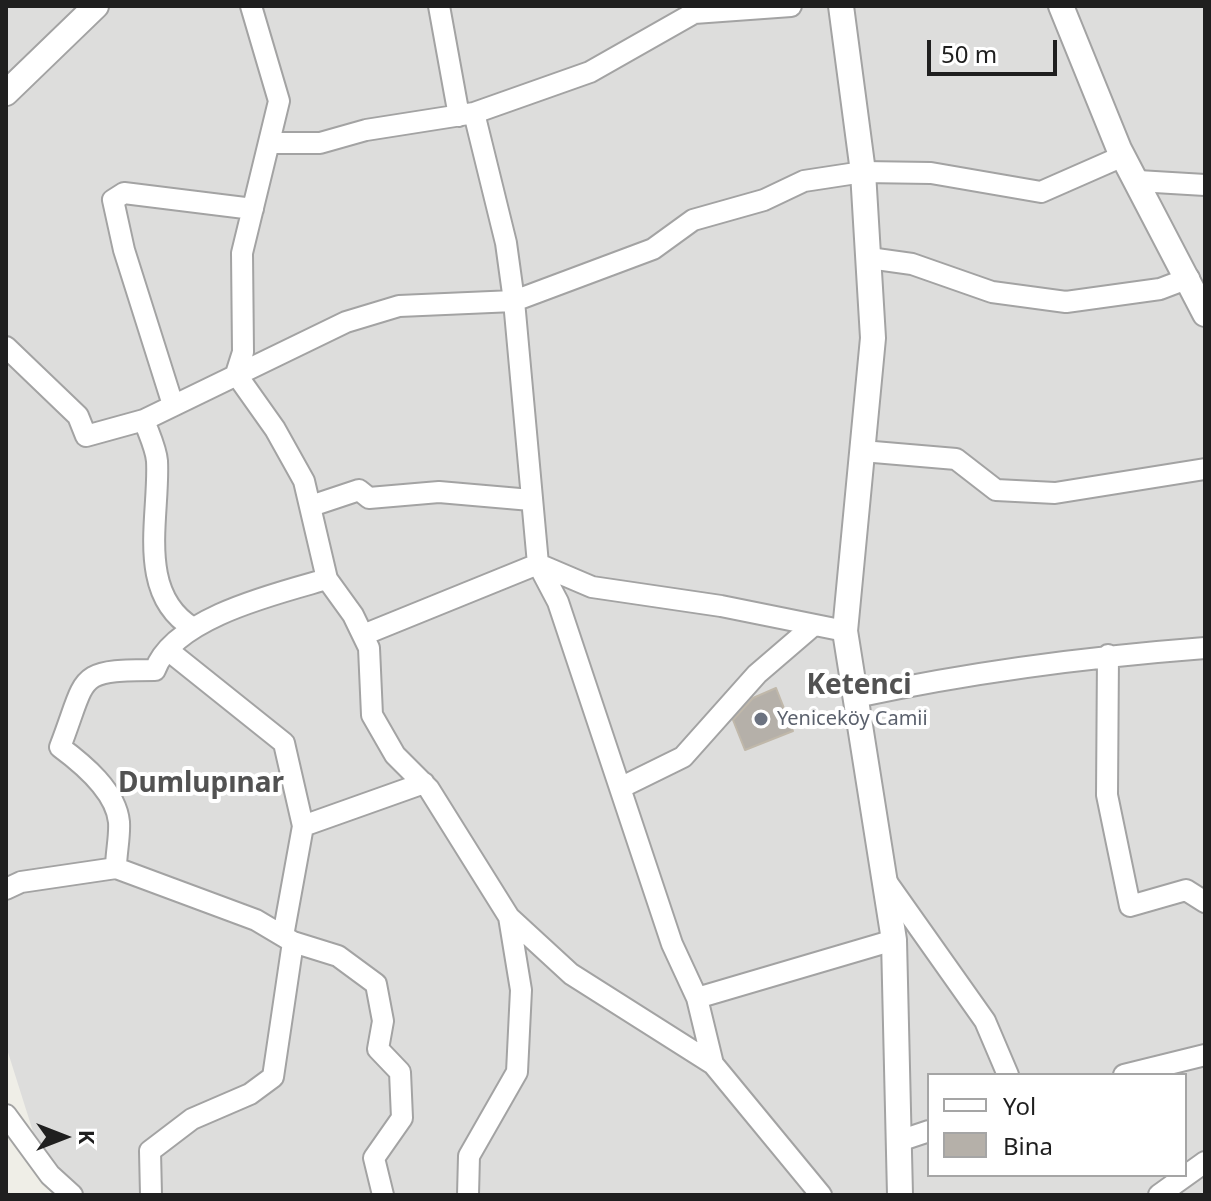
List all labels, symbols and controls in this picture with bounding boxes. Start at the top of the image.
scale bar [931,24,1061,74]
text: 50 m [941,37,997,70]
district label: Ketenci [806,669,912,703]
place label: Yeniceköy Camii [777,707,928,731]
marker: Yeniceköy Camii [752,710,770,728]
district label: Dumlupınar [118,767,284,801]
legend [927,1073,1187,1177]
text: Yol [1003,1089,1036,1122]
north arrow [24,1097,104,1177]
text: Bina [1003,1129,1053,1162]
text: K [73,1130,103,1144]

